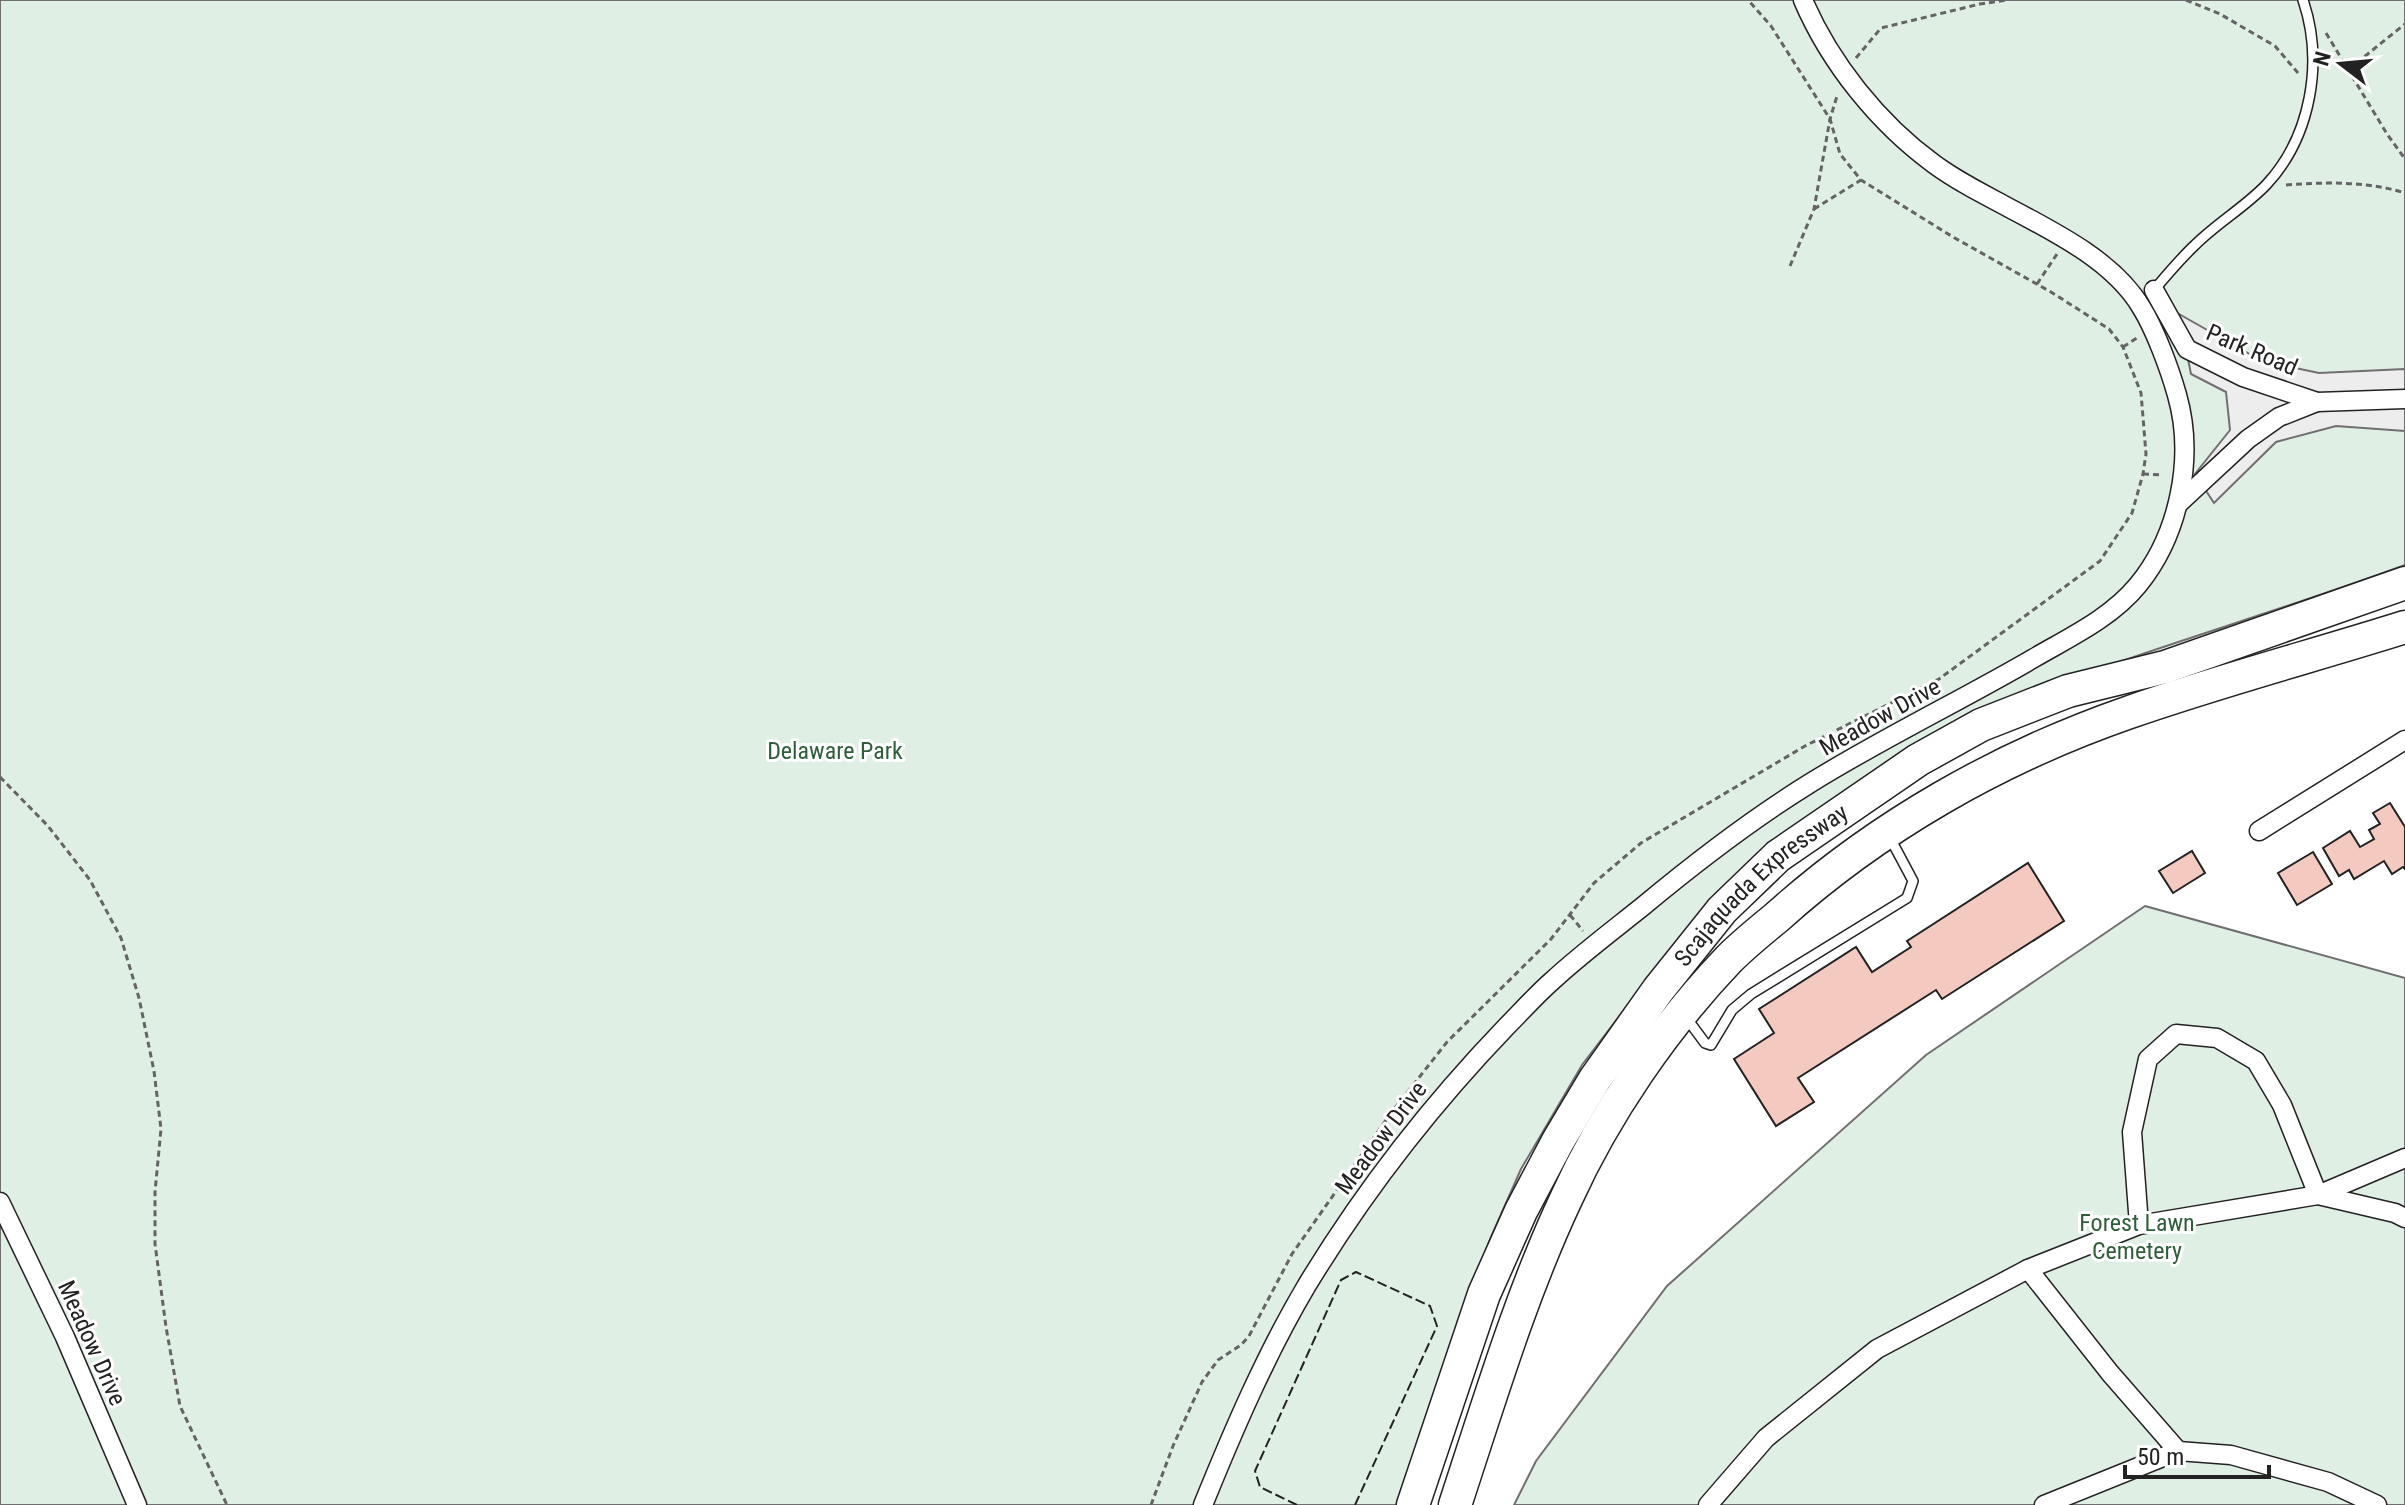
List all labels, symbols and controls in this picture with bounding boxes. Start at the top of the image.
north arrow [2301,24,2381,104]
text: N [2308,49,2336,69]
street label: Park Road [2202,318,2302,382]
street label: Meadow Drive [1815,672,1945,762]
park label: Delaware Park [767,737,903,765]
street label: Scajaquada Expressway [1669,798,1853,972]
street label: Meadow Drive [1330,1076,1432,1200]
park label: Forest Lawn Cemetery [2079,1209,2195,1265]
street label: Meadow Drive [52,1276,132,1410]
scale bar [2125,1429,2269,1479]
text: 50 m [2137,1443,2184,1471]

